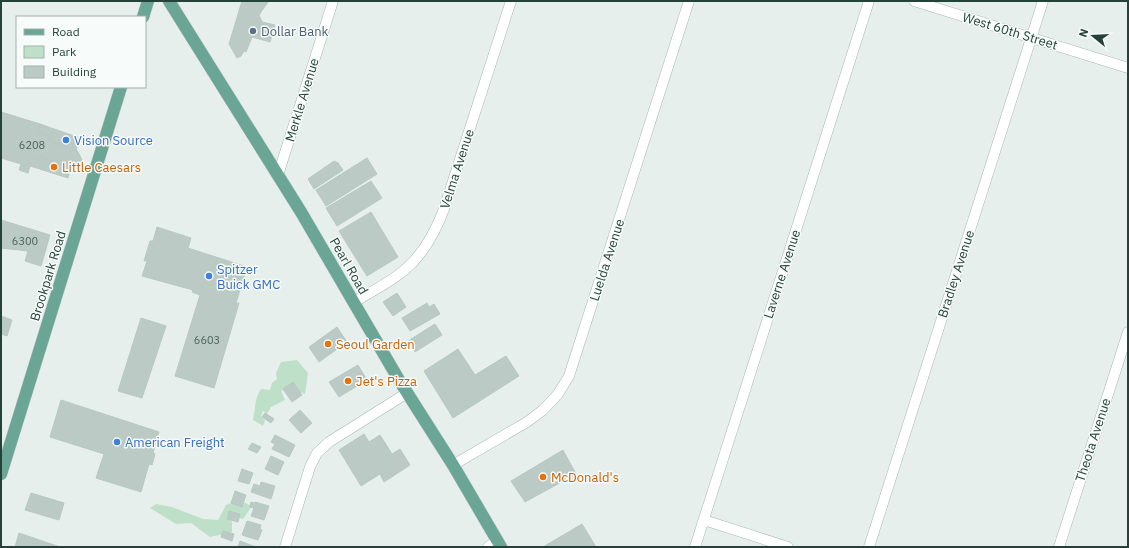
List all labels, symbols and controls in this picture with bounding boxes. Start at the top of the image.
street label: West 60th Street [960,8,1060,54]
legend [16,16,146,88]
north arrow [1073,16,1113,56]
place label: Dollar Bank [261,23,329,40]
text: Road [52,24,80,39]
marker: Dollar Bank [248,26,258,36]
text: N [1076,27,1091,39]
text: Park [52,44,77,59]
street label: Merkle Avenue [281,56,323,144]
text: Building [52,64,97,79]
street label: Velma Avenue [436,127,478,211]
place label: Vision Source [74,132,153,149]
marker: Vision Source [61,135,71,145]
house number: 6208 [19,138,45,152]
place label: Little Caesars [62,159,141,176]
marker: Little Caesars [49,162,59,172]
street label: Luelda Avenue [586,217,628,303]
street label: Laverne Avenue [760,227,804,321]
street label: Bradley Avenue [934,228,978,320]
street label: Brookpark Road [26,229,70,323]
house number: 6300 [12,234,38,248]
street label: Pearl Road [326,234,372,298]
place label: Spitzer Buick GMC [217,261,280,293]
marker: Spitzer Buick GMC [204,271,214,281]
house number: 6603 [194,333,220,347]
place label: Seoul Garden [336,336,415,353]
marker: Seoul Garden [323,339,333,349]
place label: Jet's Pizza [356,373,417,390]
marker: Jet's Pizza [343,376,353,386]
street label: Theota Avenue [1071,396,1115,484]
place label: American Freight [125,434,225,451]
marker: American Freight [112,437,122,447]
place label: McDonald's [551,469,619,486]
marker: McDonald's [538,472,548,482]

